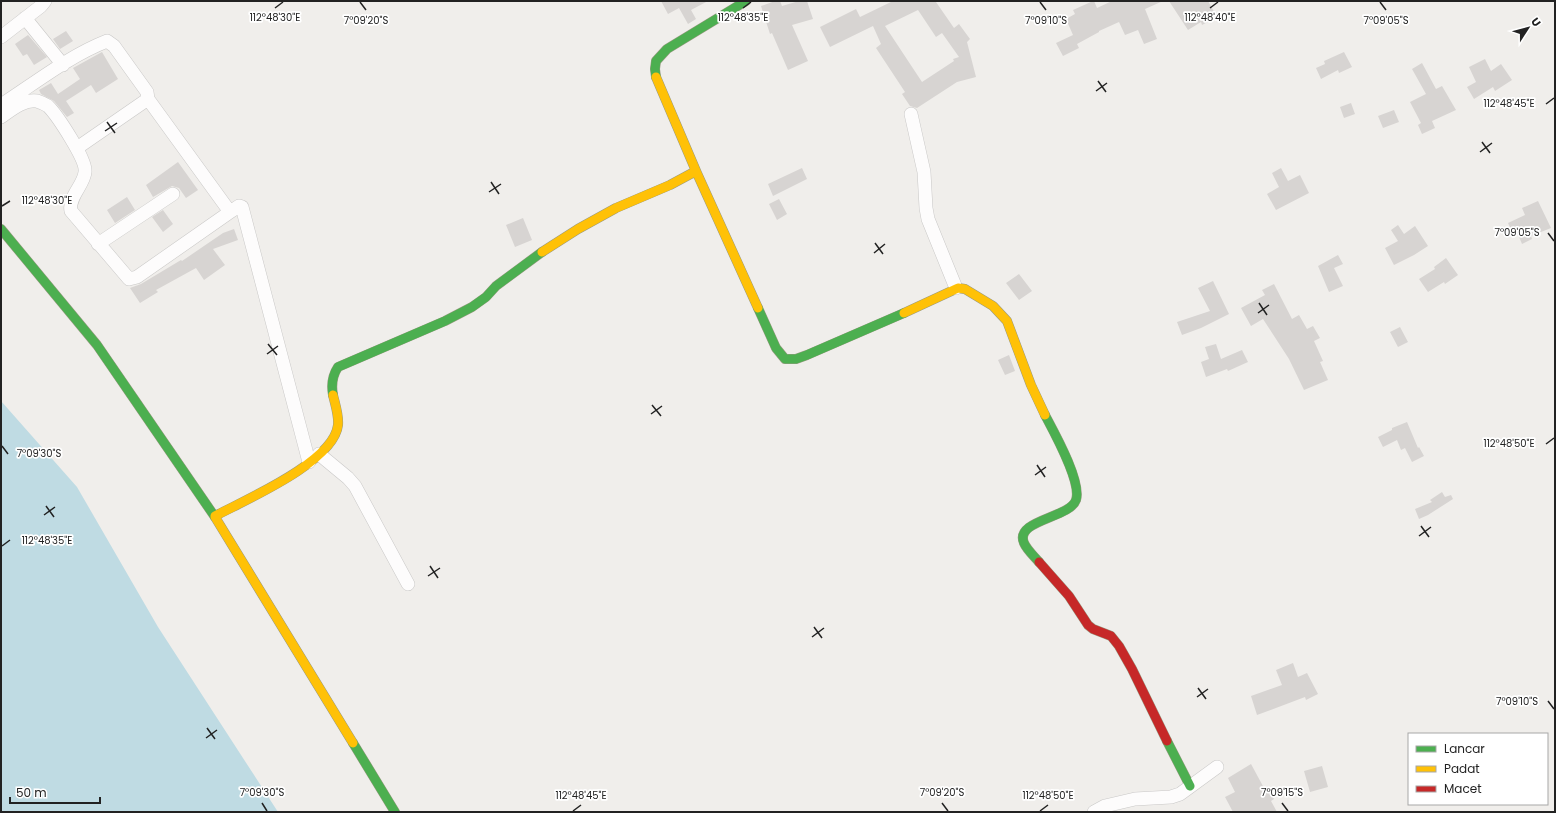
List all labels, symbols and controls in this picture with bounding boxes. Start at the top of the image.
north arrow [1508,8,1548,48]
text: 112°48'30"E [250,10,300,25]
text: 112°48'35"E [718,10,768,25]
text: 112°48'40"E [1184,10,1236,25]
text: 7°09'20"S [344,13,388,28]
text: 7°09'10"S [1025,13,1067,28]
text: 7°09'05"S [1363,13,1409,28]
text: U [1527,14,1545,30]
text: 112°48'45"E [1483,96,1535,111]
text: 112°48'30"E [22,193,72,208]
text: 7°09'05"S [1494,225,1540,240]
text: 112°48'50"E [1483,436,1535,451]
text: 7°09'30"S [17,446,61,461]
text: 112°48'35"E [22,533,72,548]
text: 7°09'10"S [1496,694,1538,709]
legend [1408,733,1548,805]
text: Lancar [1444,740,1485,757]
text: Padat [1444,760,1480,777]
scale bar [10,779,100,805]
text: Macet [1444,780,1482,797]
text: 50 m [16,784,47,801]
text: 7°09'30"S [240,785,284,800]
text: 7°09'20"S [920,785,964,800]
text: 7°09'15"S [1261,785,1303,800]
text: 112°48'45"E [555,788,607,803]
text: 112°48'50"E [1022,788,1074,803]

